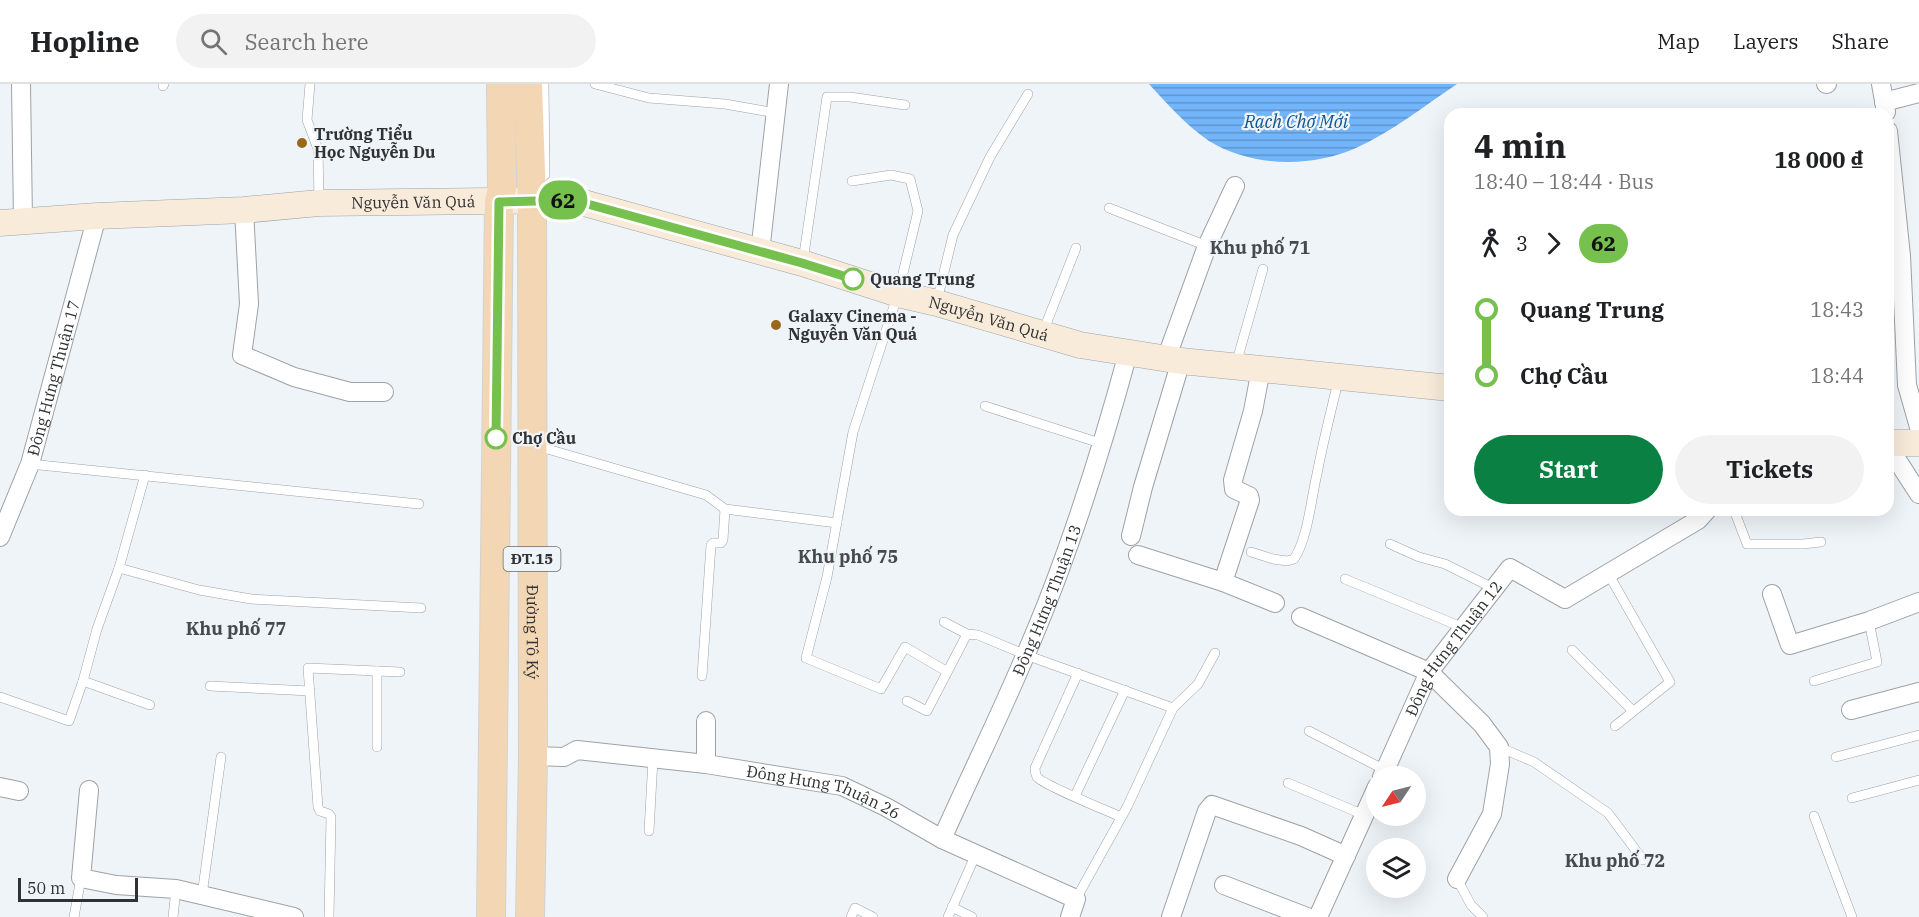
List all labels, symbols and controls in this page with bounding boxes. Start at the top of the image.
search box [176,14,596,68]
text: Hopline [30,23,140,60]
icon: search [197,25,230,58]
text: Search here [245,27,369,56]
text: Map [1657,27,1700,55]
text: Layers [1733,27,1799,55]
text: Share [1832,27,1889,55]
water label: Rạch Chợ Mới [1243,110,1349,133]
place label: Trường Tiểu Học Nguyễn Du [314,124,435,162]
text: 4 min [1474,124,1566,167]
marker: Trường Tiểu Học Nguyễn Du [295,136,309,150]
text: 18 000 ₫ [1774,145,1864,174]
text: 18:40 – 18:44 · Bus [1474,168,1654,195]
line badge: 62 [536,180,590,220]
text: 62 [550,186,576,214]
street label: Nguyễn Văn Quá [351,191,476,213]
icon: walk [1474,227,1507,260]
icon: forward [1537,227,1570,260]
text: 62 [1591,229,1616,257]
text: 3 [1516,230,1528,257]
district label: Khu phố 71 [1210,236,1311,259]
marker: Quang Trung [842,268,864,290]
place label: Quang Trung [870,269,975,289]
street label: Nguyễn Văn Quá [927,291,1051,345]
text: Quang Trung [1520,295,1664,324]
text: 18:43 [1810,296,1864,323]
street label: Đông Hưng Thuận 17 [23,298,84,458]
place label: Galaxy Cinema - Nguyễn Văn Quá [788,306,917,344]
marker: Galaxy Cinema - Nguyễn Văn Quá [769,318,783,332]
text: Chợ Cầu [1520,361,1608,390]
text: 18:44 [1810,362,1864,389]
marker: Chợ Cầu [485,427,507,449]
place label: Chợ Cầu [512,427,576,448]
button: Start [1474,435,1663,504]
button: Tickets [1675,435,1864,504]
street label: Đông Hưng Thuận 13 [1008,522,1085,678]
district label: Khu phố 75 [798,545,898,568]
road number: ĐT.15 [504,547,560,571]
street label: Đông Hưng Thuận 12 [1401,577,1506,719]
street label: Đường Tô Ký [523,584,543,680]
district label: Khu phố 77 [186,617,286,640]
street label: Đông Hưng Thuận 26 [745,761,904,823]
north arrow [1366,766,1426,826]
map controls [1366,766,1426,898]
button: layers [1366,838,1426,898]
district label: Khu phố 72 [1565,849,1665,872]
scale bar [18,875,138,902]
text: 50 m [27,878,65,898]

